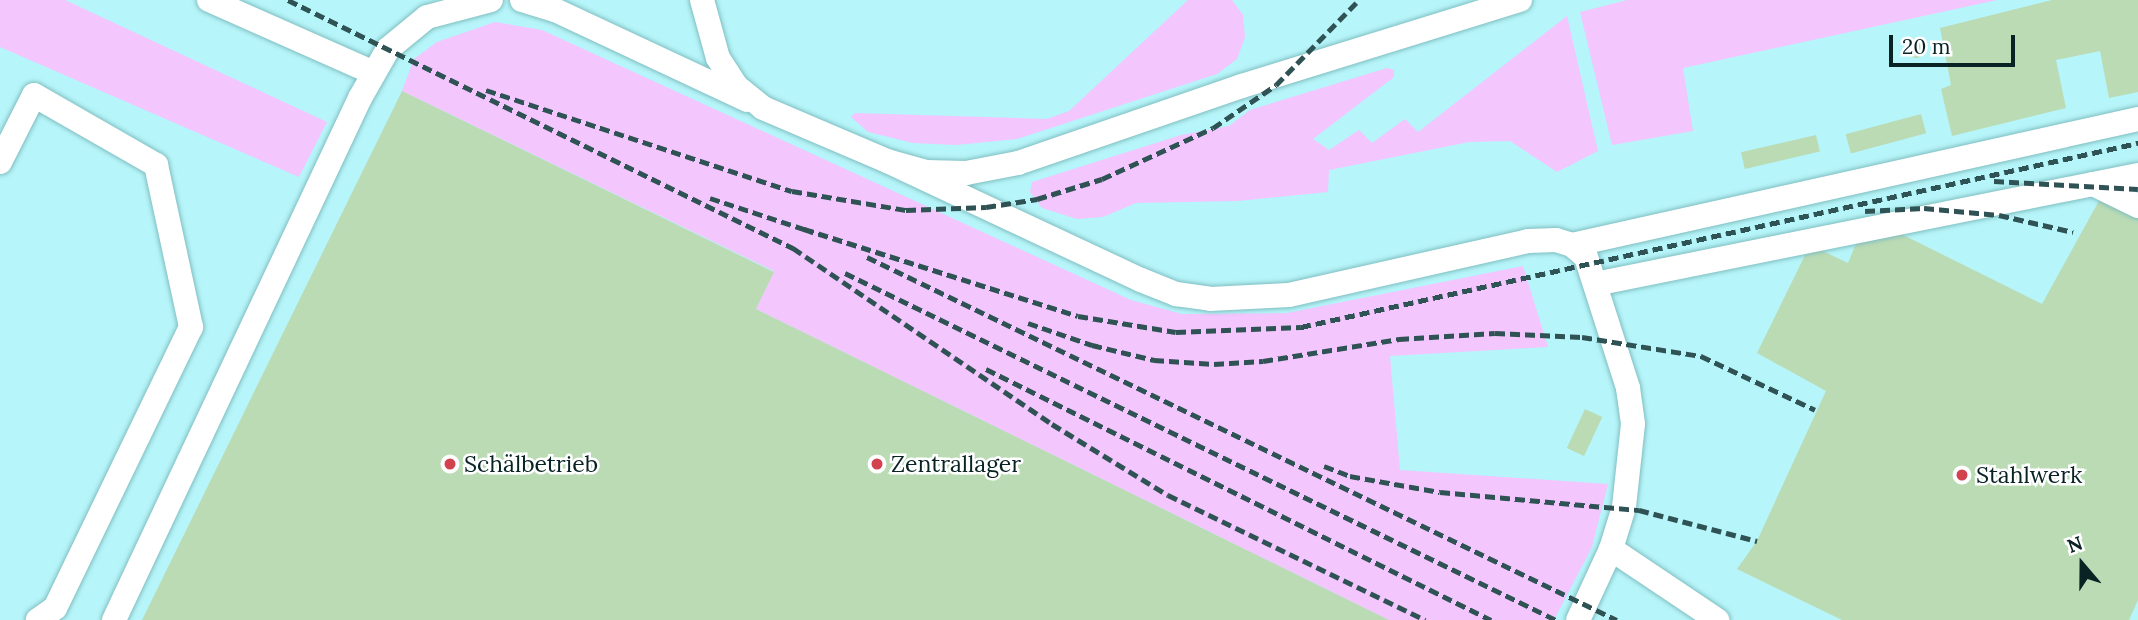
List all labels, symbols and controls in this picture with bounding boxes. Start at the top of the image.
scale bar [1893,21,2019,65]
text: 20 m [1902,33,1951,60]
place label: Schälbetrieb [464,450,598,478]
place label: Zentrallager [891,450,1021,478]
marker: Schälbetrieb [442,456,458,472]
marker: Zentrallager [869,456,885,472]
place label: Stahlwerk [1976,461,2082,489]
marker: Stahlwerk [1954,467,1970,483]
north arrow [2047,529,2117,599]
text: N [2064,530,2086,558]

